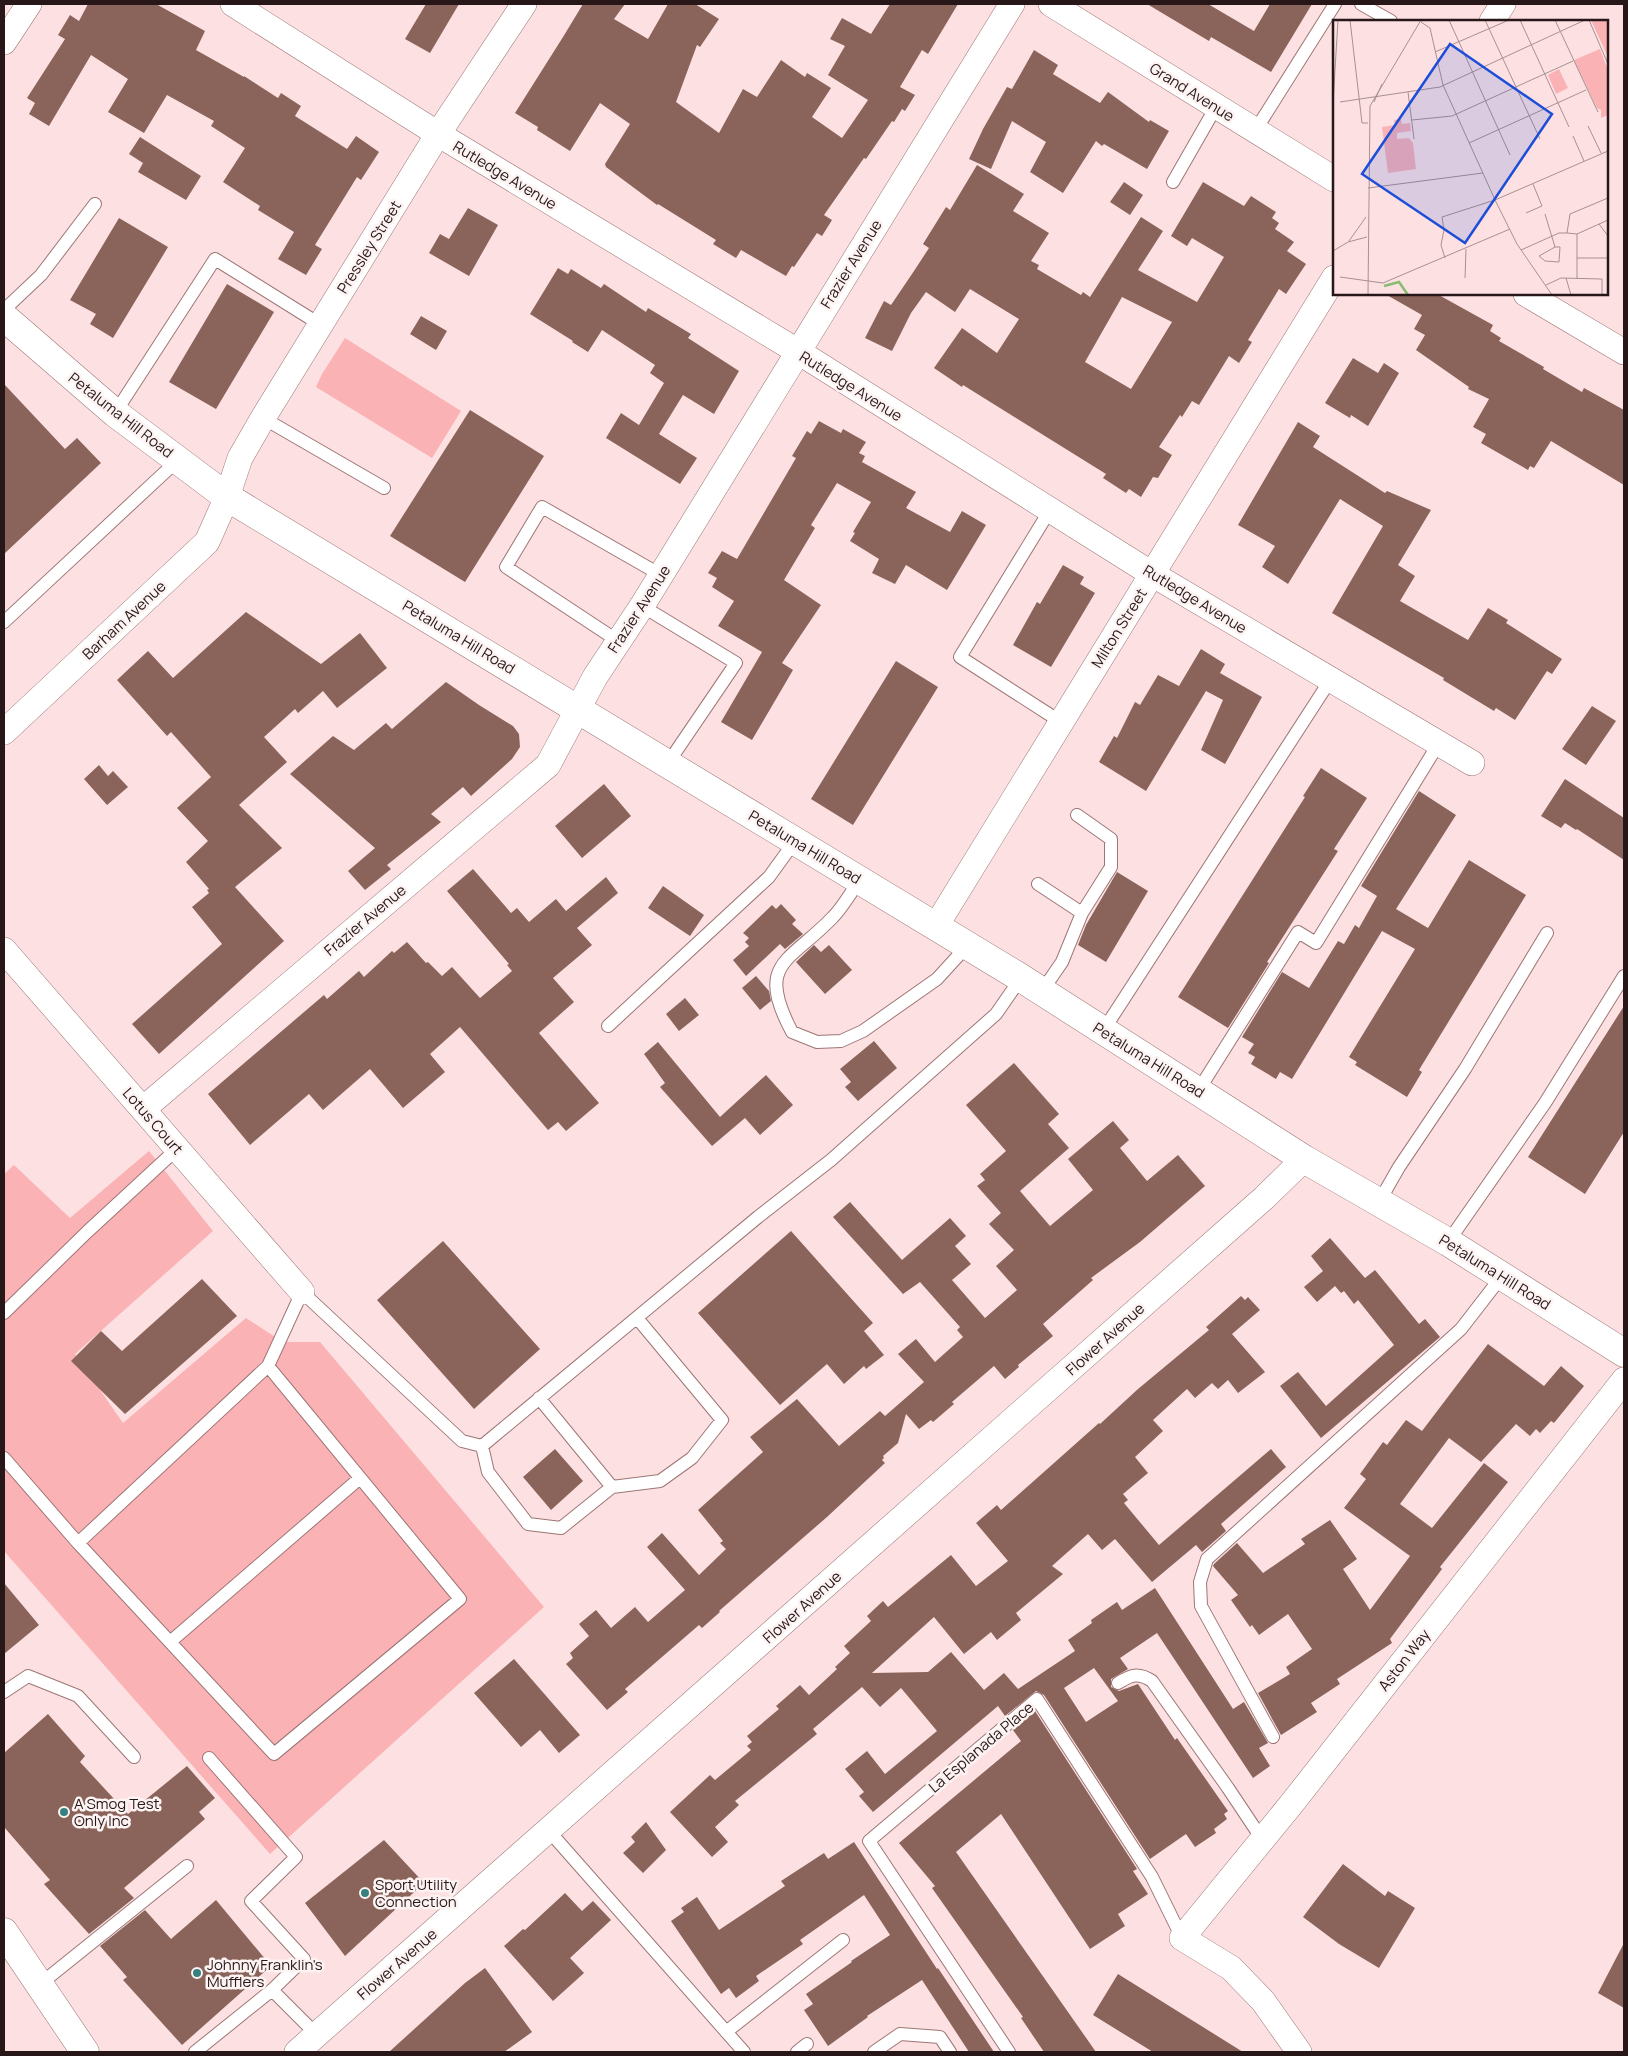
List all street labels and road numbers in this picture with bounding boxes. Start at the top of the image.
street label: Grand Avenue [1146,58,1239,126]
street label: Rutledge Avenue [449,136,561,214]
street label: Pressley Street [332,197,406,297]
street label: Frazier Avenue [815,215,887,312]
street label: Rutledge Avenue [796,346,907,426]
street label: Petaluma Hill Road [64,367,178,463]
street label: Rutledge Avenue [1139,560,1251,638]
street label: Frazier Avenue [603,561,675,657]
street label: Barham Avenue [78,576,171,664]
street label: Milton Street [1086,584,1152,672]
street label: Petaluma Hill Road [399,595,519,679]
street label: Petaluma Hill Road [745,805,865,889]
street label: Frazier Avenue [320,879,411,960]
street label: Petaluma Hill Road [1089,1017,1209,1103]
street label: Lotus Court [118,1083,188,1159]
street label: Petaluma Hill Road [1435,1229,1555,1315]
street label: Flower Avenue [1061,1298,1149,1380]
street label: Flower Avenue [758,1566,846,1648]
street label: Aston Way [1373,1625,1435,1695]
street label: La Esplanada Place [924,1697,1038,1797]
street label: Flower Avenue [353,1923,442,2005]

